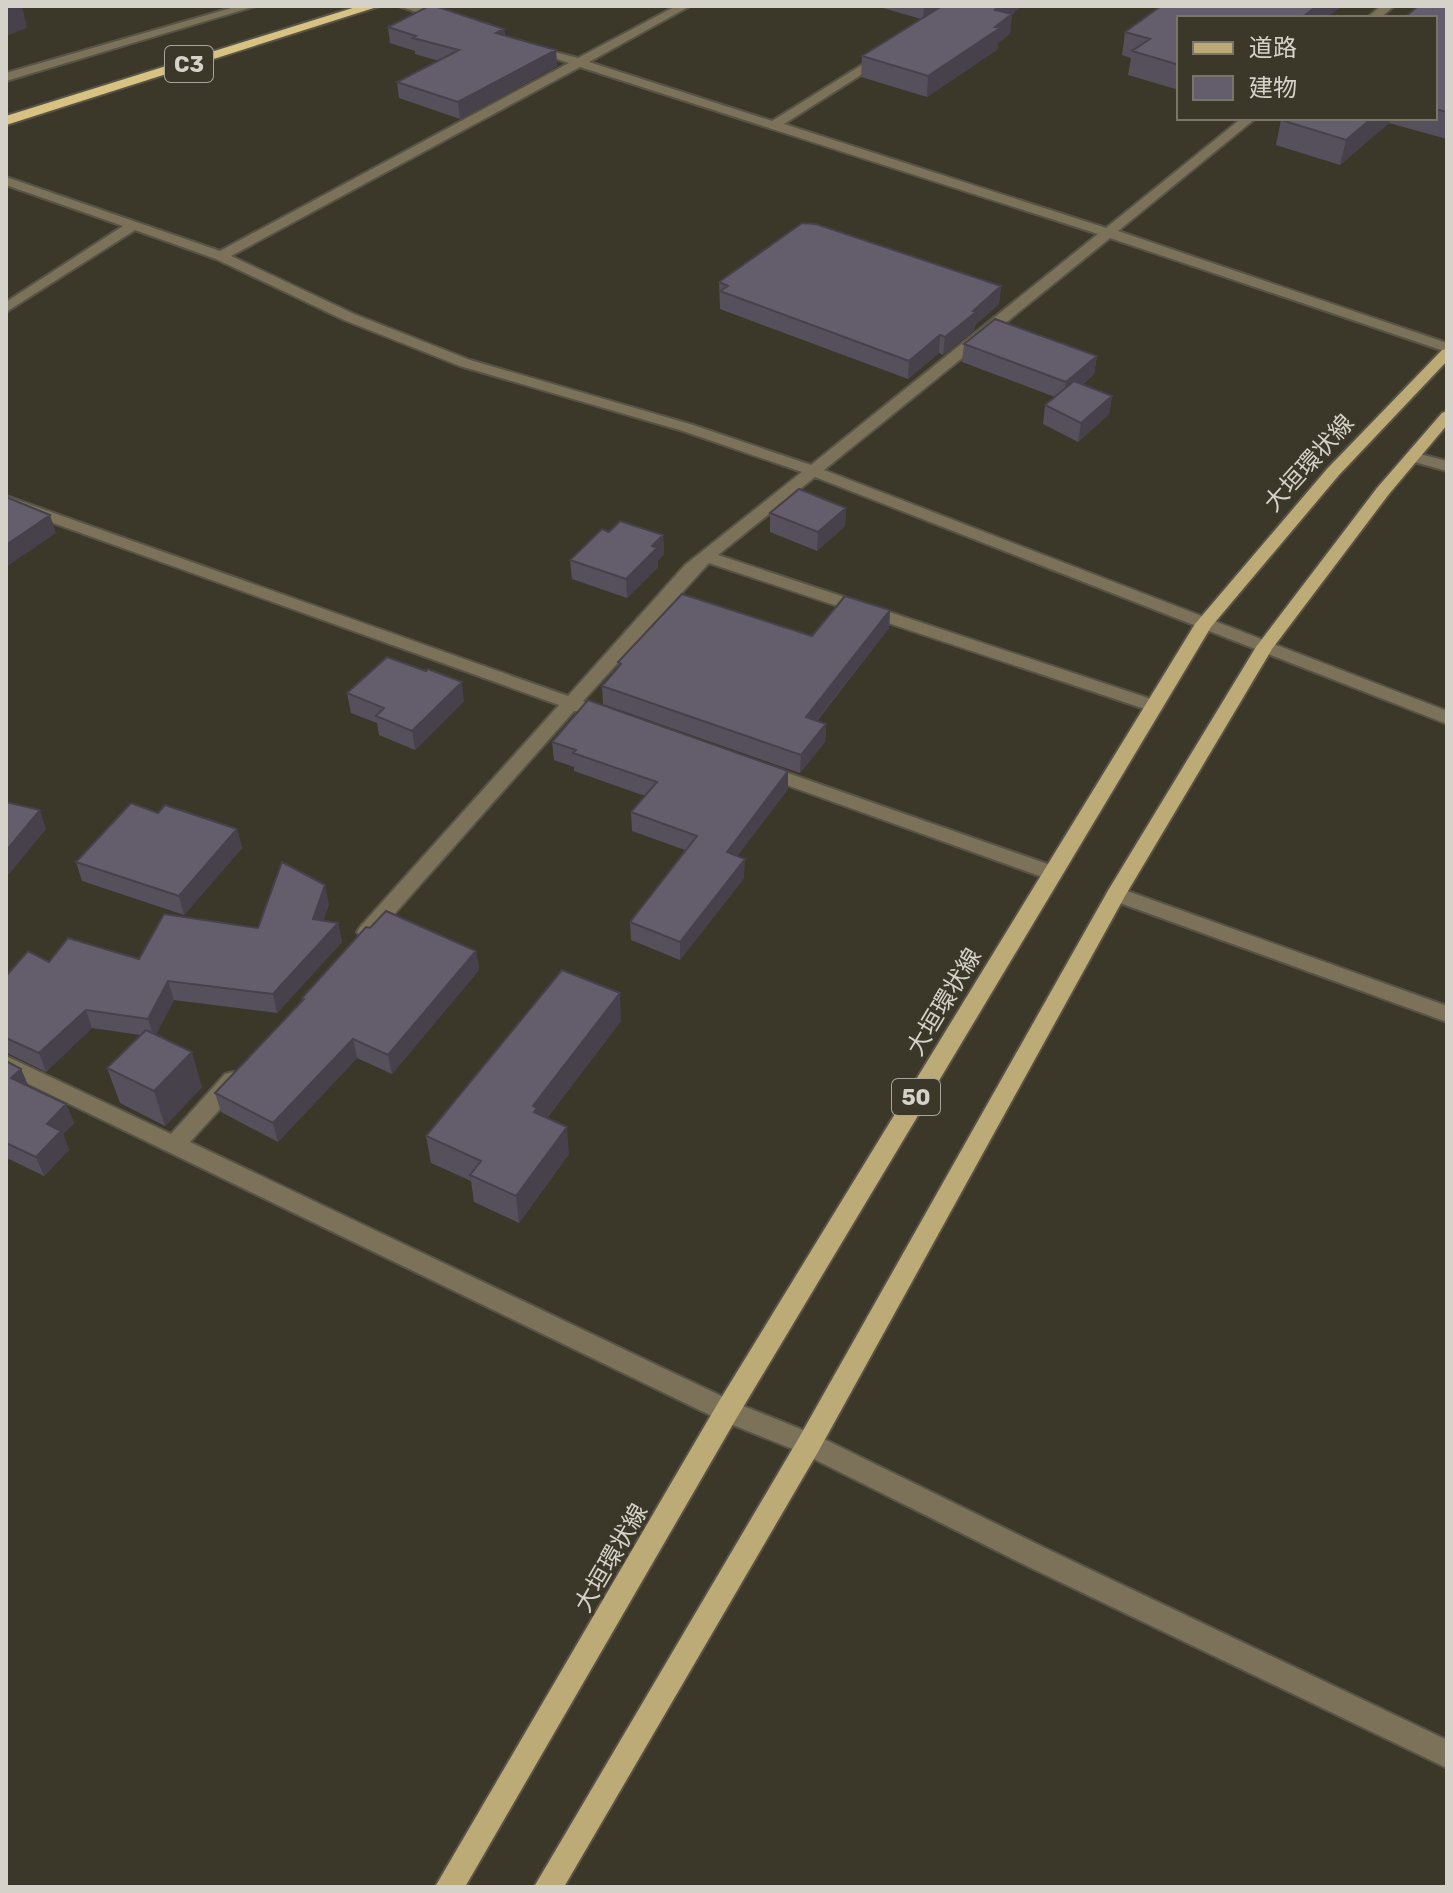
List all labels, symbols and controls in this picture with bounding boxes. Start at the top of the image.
legend [1177,16,1437,120]
text: 道路 [1249,34,1297,62]
road number: C3 [165,46,213,82]
text: 建物 [1249,74,1297,102]
street label: 大垣環状線 [1258,409,1360,517]
street label: 大垣環状線 [901,943,987,1061]
road number: 50 [892,1079,940,1115]
street label: 大垣環状線 [569,1499,653,1617]

